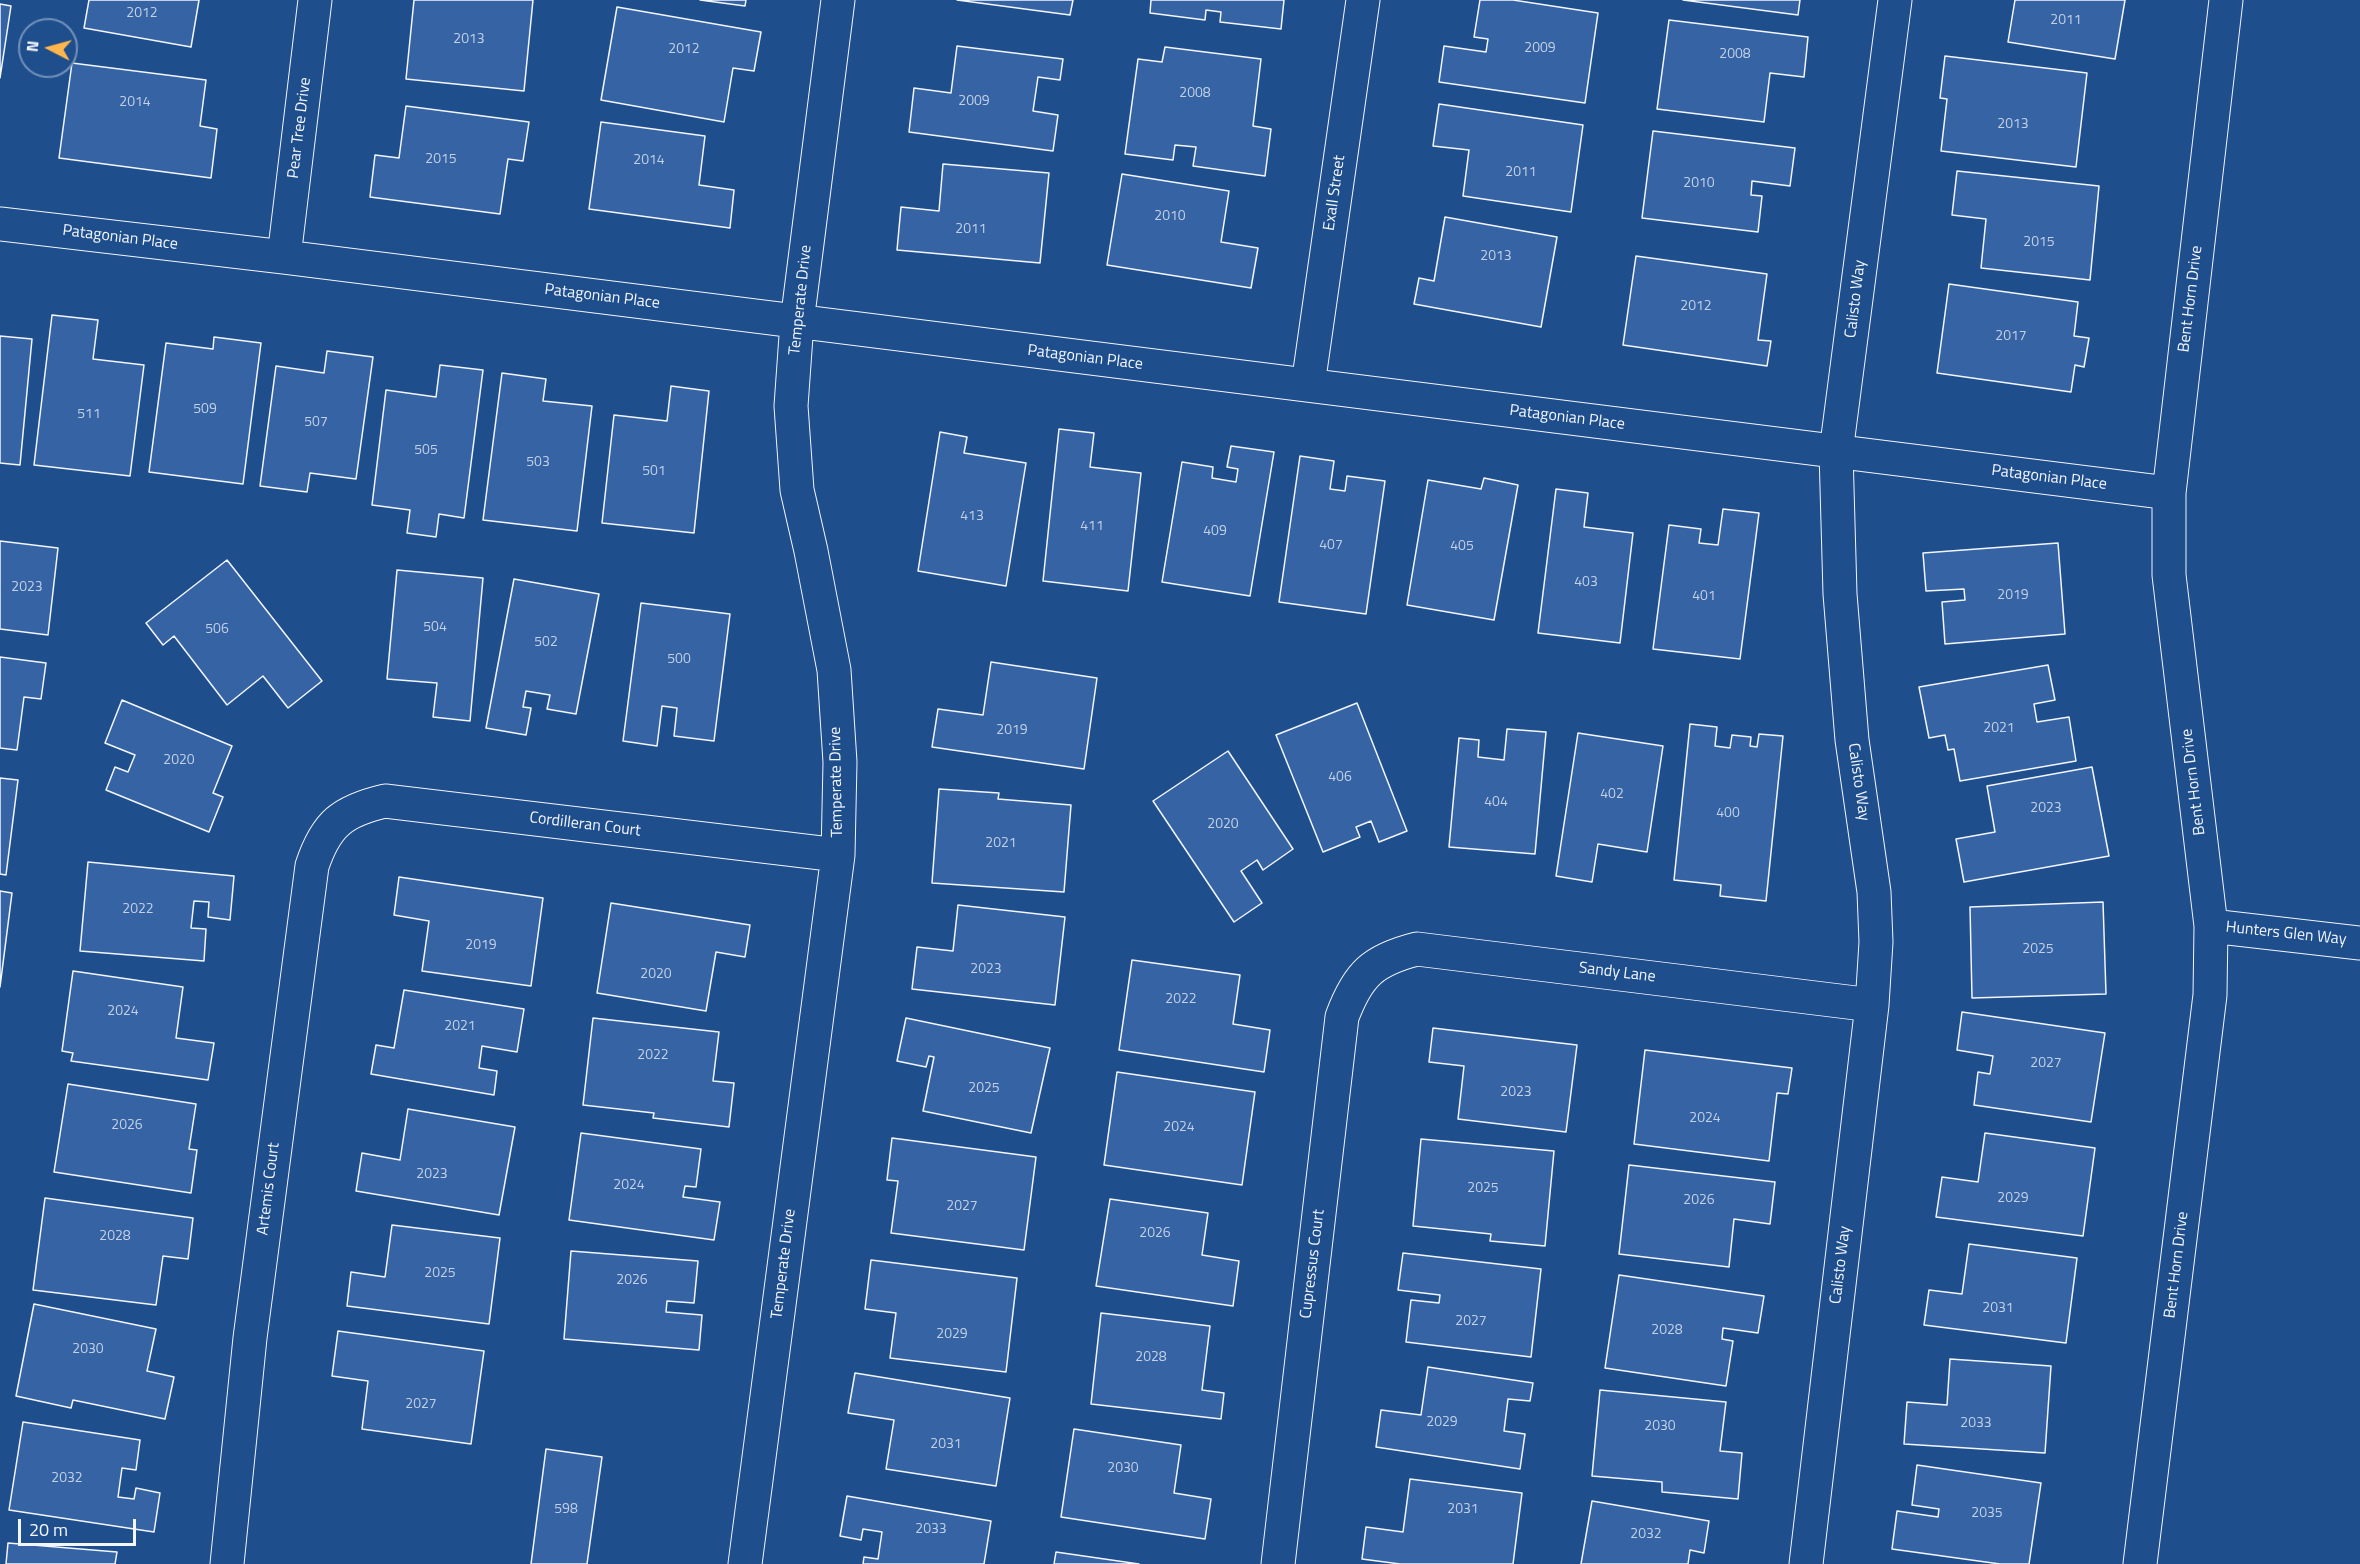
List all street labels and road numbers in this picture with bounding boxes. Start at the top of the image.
street label: Pear Tree Drive [284,76,316,180]
street label: Exall Street [1320,154,1350,232]
street label: Patagonian Place [61,221,179,255]
street label: Temperate Drive [786,244,816,356]
street label: Bent Horn Drive [2175,245,2207,353]
street label: Calisto Way [1842,259,1870,339]
street label: Patagonian Place [543,280,661,314]
street label: Patagonian Place [1026,341,1144,375]
street label: Patagonian Place [1508,401,1626,435]
street label: Patagonian Place [1990,461,2108,495]
street label: Temperate Drive [826,726,848,838]
street label: Bent Horn Drive [2178,728,2210,836]
street label: Calisto Way [1843,742,1873,822]
street label: Cordilleran Court [528,809,642,841]
street label: Hunters Glen Way [2225,918,2347,950]
street label: Sandy Lane [1577,959,1657,987]
street label: Artemis Court [254,1142,284,1236]
street label: Temperate Drive [768,1208,800,1320]
street label: Cupressus Court [1297,1208,1329,1320]
street label: Bent Horn Drive [2161,1211,2193,1319]
street label: Calisto Way [1827,1225,1855,1305]

